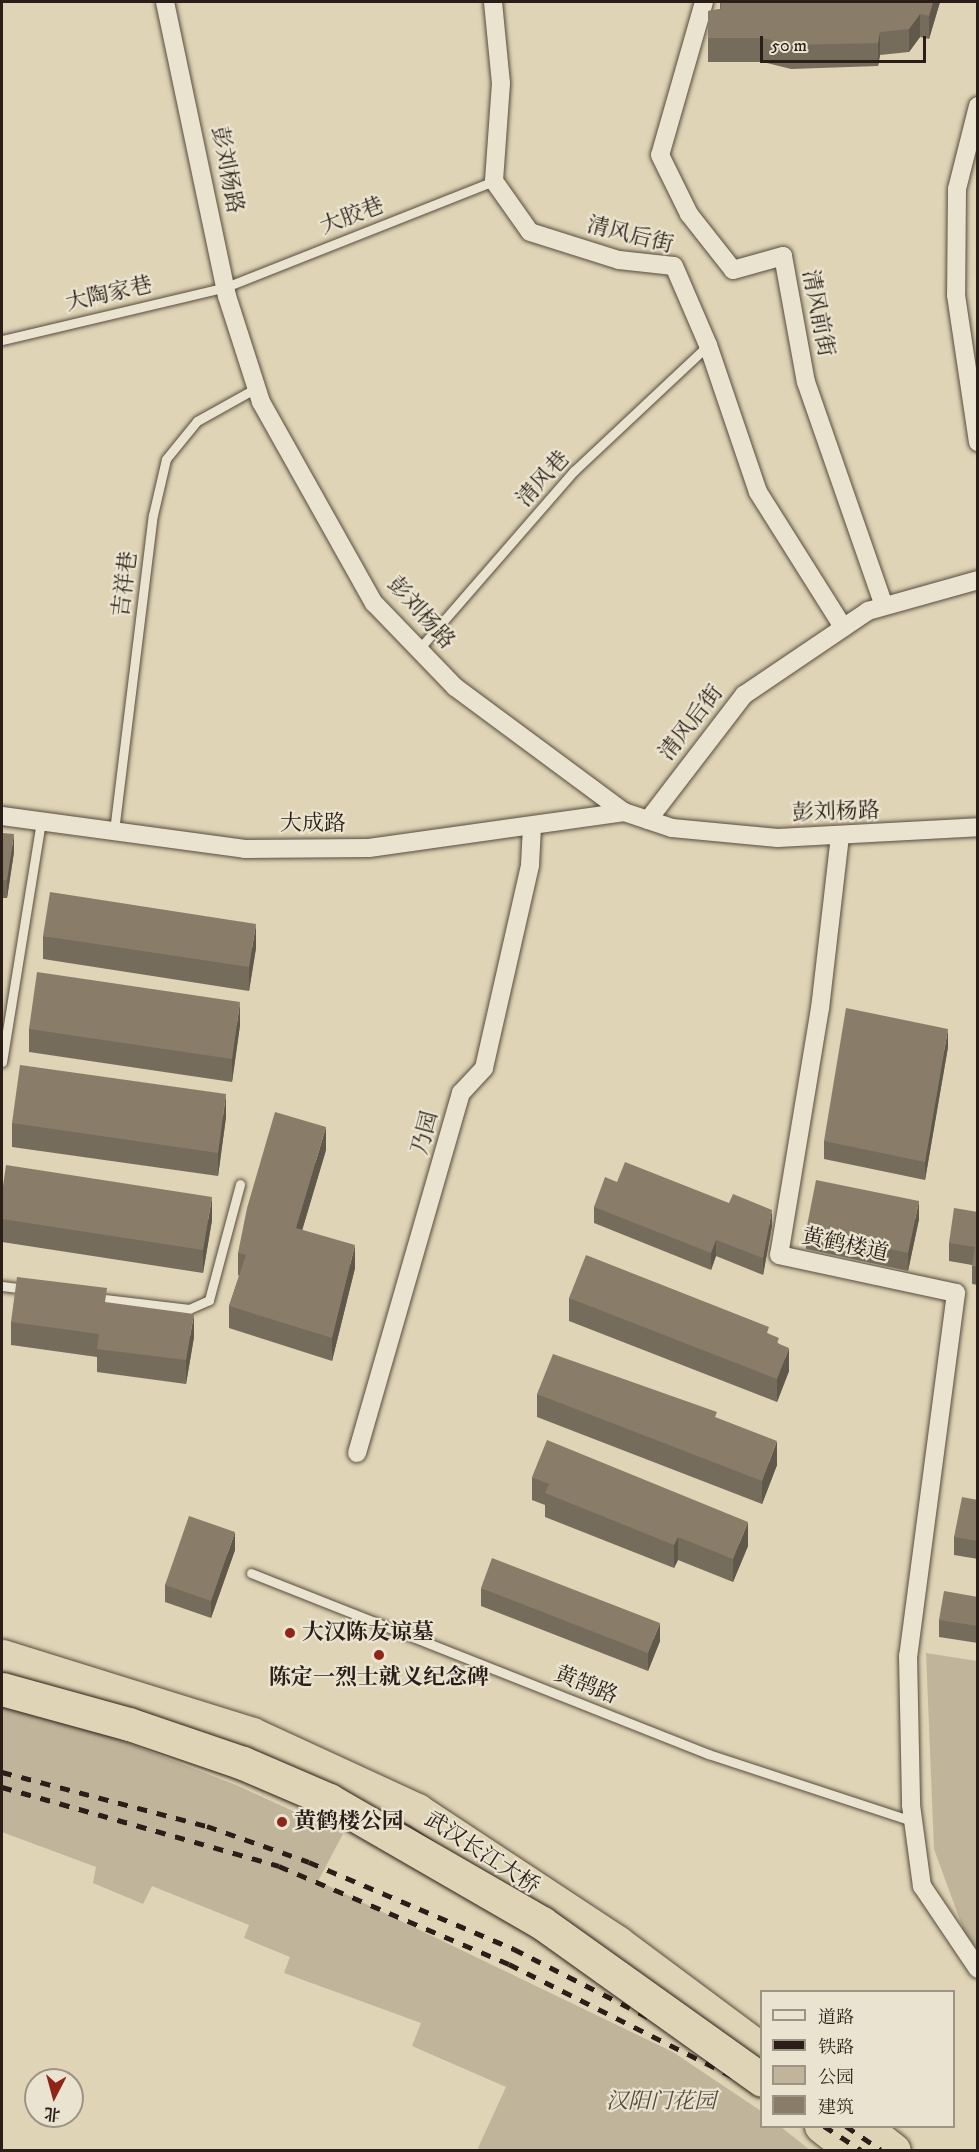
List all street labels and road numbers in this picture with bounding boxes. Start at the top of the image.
street label: 彭刘杨路 [206,124,248,216]
street label: 大胶巷 [316,192,388,240]
street label: 清风后街 [584,212,676,258]
street label: 清风前街 [797,267,839,359]
street label: 大陶家巷 [63,271,155,317]
street label: 清风巷 [511,446,575,512]
street label: 吉祥巷 [108,550,142,618]
street label: 彭刘杨路 [382,571,460,655]
street label: 清风后街 [654,680,728,766]
street label: 彭刘杨路 [792,797,880,827]
street label: 大成路 [280,811,346,837]
street label: 乃园 [407,1108,443,1158]
street label: 黄鹤楼道 [799,1223,891,1267]
street label: 黄鹄路 [550,1660,622,1710]
street label: 武汉长江大桥 [419,1806,545,1900]

